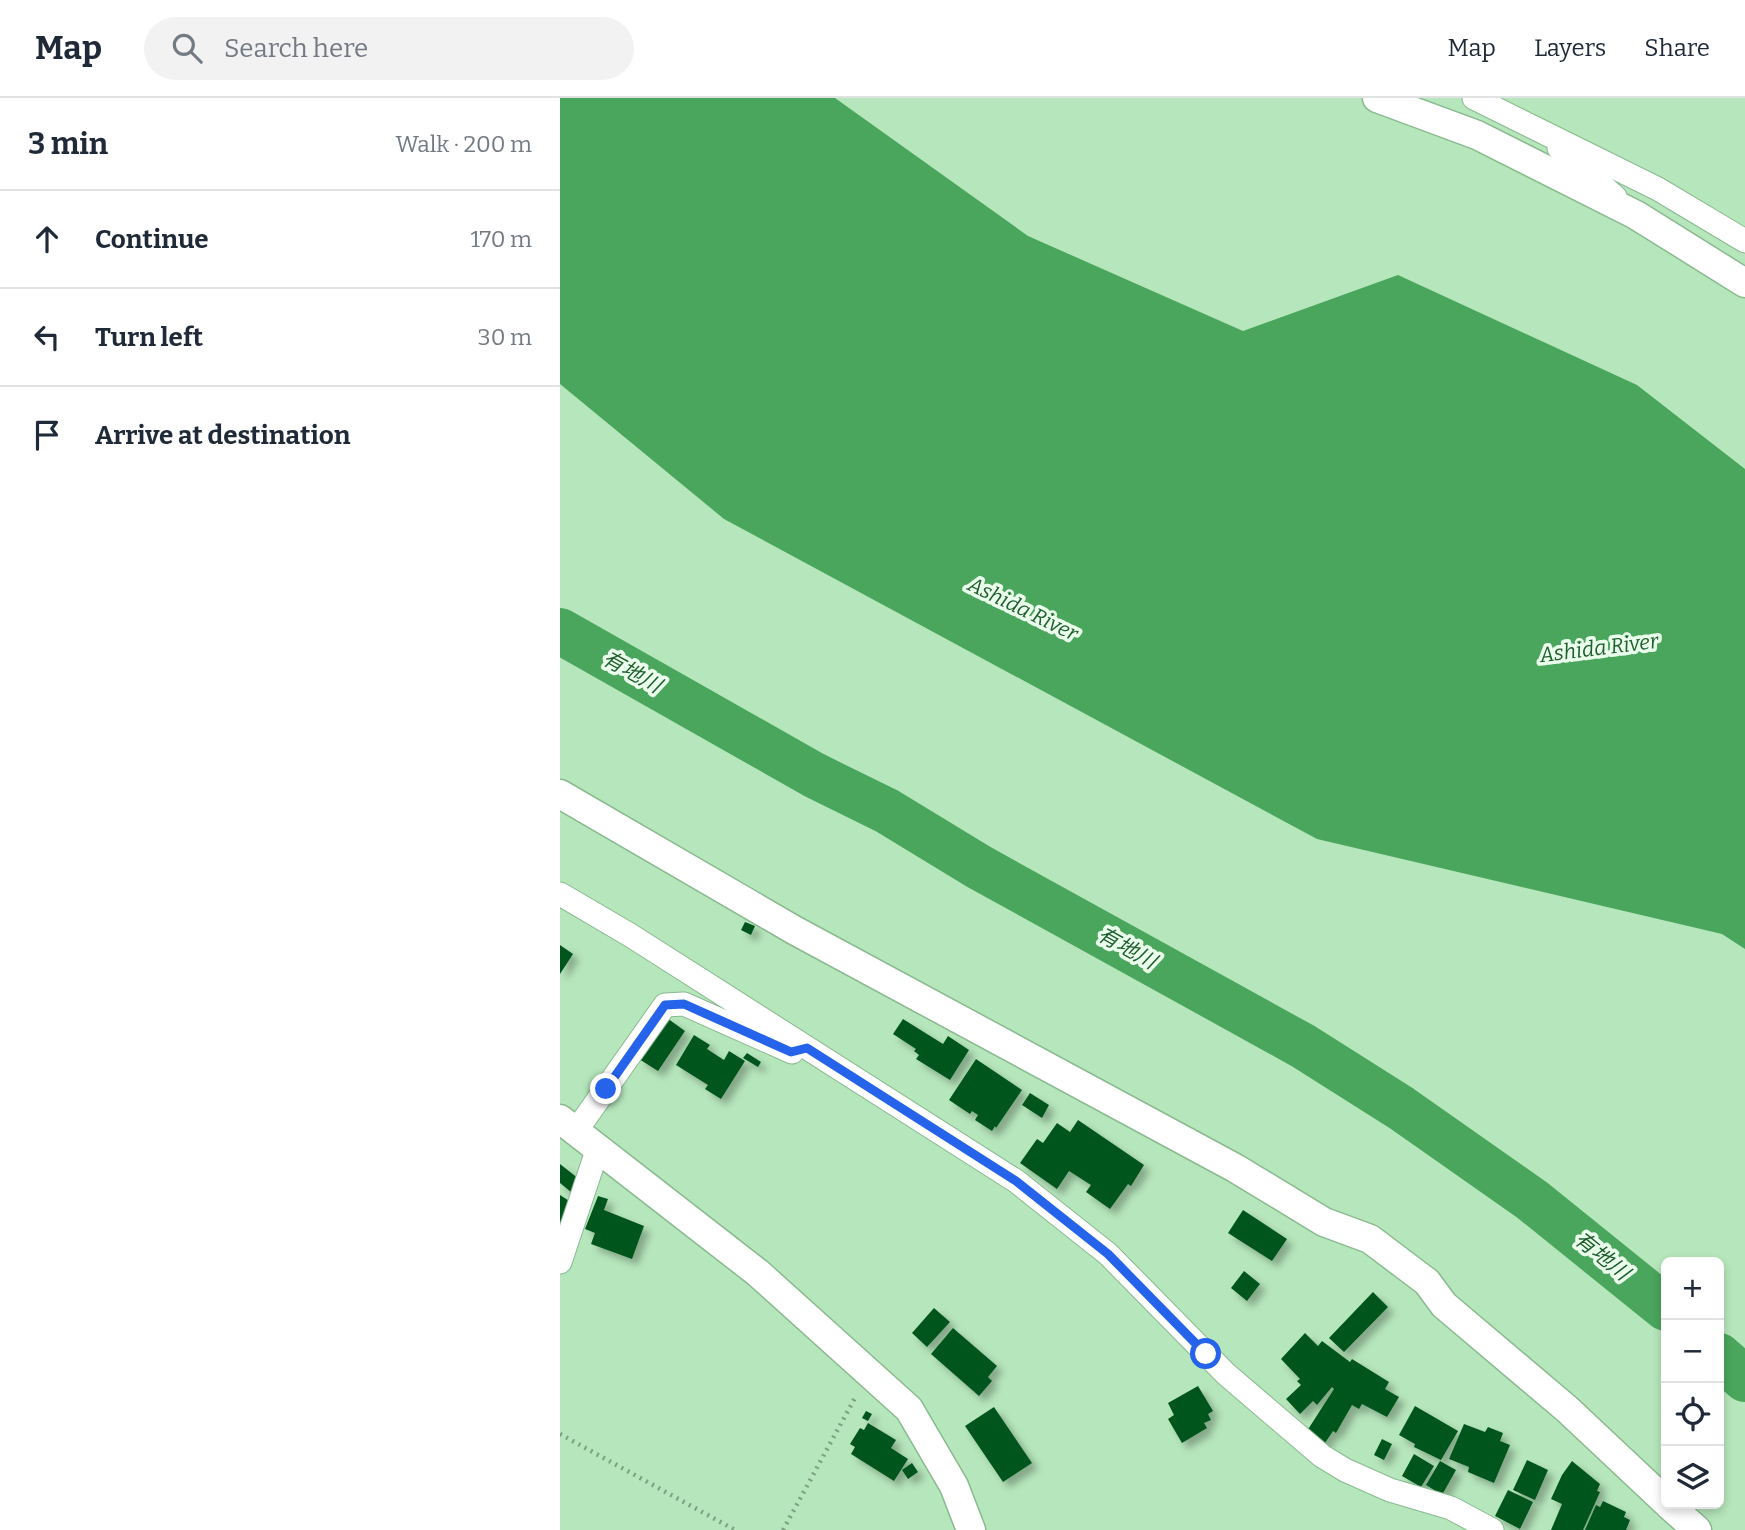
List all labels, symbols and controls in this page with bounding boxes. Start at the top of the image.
search box [144,17,634,80]
text: Map [35,28,102,68]
icon: search [168,29,206,67]
text: Search here [224,33,368,64]
text: Map [1448,34,1496,62]
text: Layers [1534,34,1606,62]
text: Share [1644,34,1710,62]
text: 3 min [28,126,108,162]
text: Walk · 200 m [396,130,532,158]
icon: ahead [28,220,66,258]
text: Continue [95,224,209,255]
text: 170 m [470,225,532,253]
icon: left [28,318,66,356]
text: Turn left [95,322,203,353]
text: 30 m [478,323,532,351]
icon: arrive [28,416,66,454]
text: Arrive at destination [95,420,350,451]
water label: Ashida River [963,571,1083,647]
water label: Ashida River [1537,628,1661,668]
water label: 有地川 [598,645,668,700]
water label: 有地川 [1093,921,1163,976]
route end [590,1073,621,1104]
water label: 有地川 [1569,1226,1636,1287]
map controls [1661,1257,1724,1509]
button: + [1661,1257,1724,1320]
button: − [1661,1320,1724,1383]
route start [1190,1338,1221,1369]
button: locate [1661,1383,1724,1446]
button: layers [1661,1446,1724,1509]

